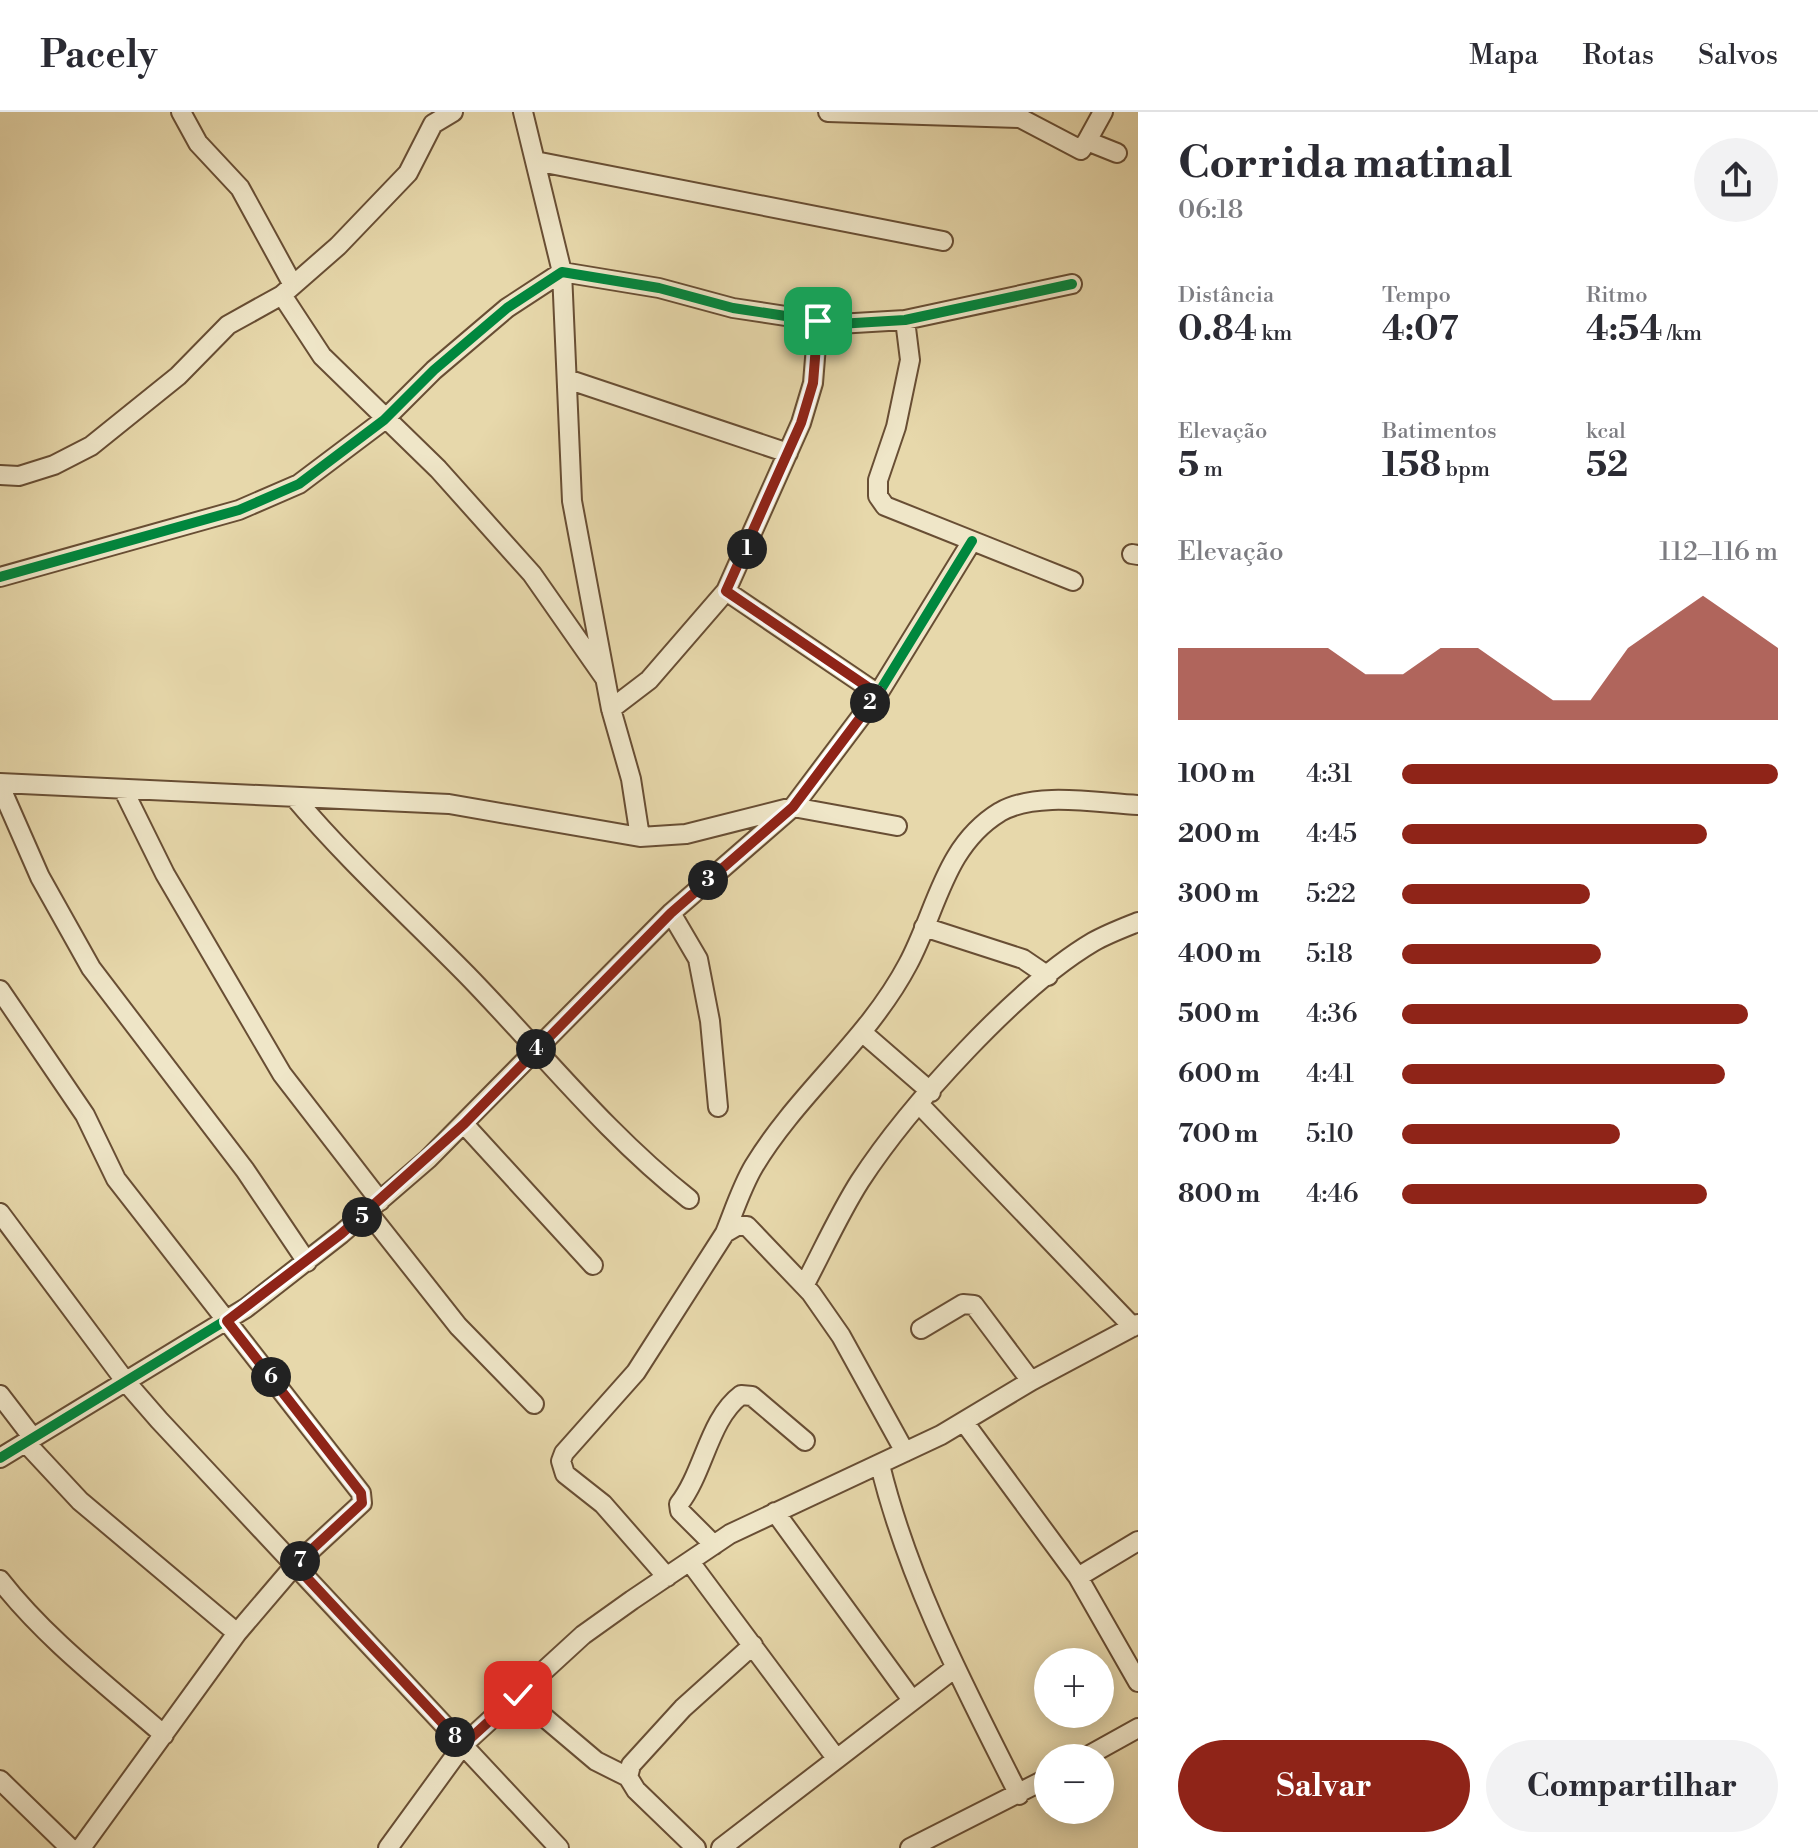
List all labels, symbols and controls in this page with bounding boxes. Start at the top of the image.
text: Pacely [40,32,157,79]
text: Mapa [1469,38,1539,73]
text: Rotas [1583,38,1654,73]
text: Salvos [1698,38,1778,73]
text: Corrida matinal [1178,136,1513,191]
button: share [1694,138,1778,222]
text: 06:18 [1178,194,1244,226]
text: Distância [1178,282,1274,309]
text: Tempo [1382,282,1451,309]
text: Ritmo [1586,282,1648,309]
pin [784,287,852,355]
icon: arrive [796,299,840,343]
text: 0.84 [1178,309,1257,351]
text: 4:07 [1382,309,1459,351]
text: 4:54 [1586,309,1663,351]
text: km [1257,320,1292,347]
text: /km [1663,320,1702,347]
text: Elevação [1178,418,1267,445]
text: Batimentos [1382,418,1497,445]
text: kcal [1586,418,1626,445]
text: 5 [1178,445,1199,487]
text: 158 [1382,445,1441,487]
text: 52 [1586,445,1628,487]
text: m [1199,456,1223,483]
text: bpm [1441,456,1490,483]
pin: 1 [727,529,767,569]
text: 1 [742,535,752,562]
text: Elevação [1178,536,1284,568]
text: 112–116 m [1659,536,1778,568]
pin: 2 [850,683,890,723]
text: 2 [863,689,877,716]
text: 100 m [1178,758,1255,790]
text: 4:31 [1306,758,1352,790]
text: 200 m [1178,818,1260,850]
text: 4:45 [1306,818,1357,850]
pin: 3 [688,860,728,900]
text: 3 [701,866,715,893]
text: 300 m [1178,878,1259,910]
text: 5:22 [1306,878,1356,910]
text: 400 m [1178,938,1261,970]
text: 5:18 [1306,938,1353,970]
text: 500 m [1178,998,1260,1030]
text: 4:36 [1306,998,1357,1030]
pin: 4 [516,1029,556,1069]
text: 4 [529,1035,543,1062]
text: 600 m [1178,1058,1260,1090]
text: 4:41 [1306,1058,1354,1090]
text: 700 m [1178,1118,1258,1150]
text: 5:10 [1306,1118,1354,1150]
text: 800 m [1178,1178,1260,1210]
text: 4:46 [1306,1178,1359,1210]
pin: 5 [342,1197,382,1237]
text: 5 [355,1203,369,1230]
pin: 6 [251,1357,291,1397]
text: 6 [264,1363,278,1390]
pin: 7 [280,1541,320,1581]
text: 7 [294,1547,306,1574]
map controls [1034,1648,1114,1824]
button: + [1034,1648,1114,1728]
pin [484,1661,552,1729]
icon: check [496,1673,540,1717]
pin: 8 [435,1717,475,1757]
text: 8 [448,1723,462,1750]
button: Salvar [1178,1740,1470,1832]
button: Compartilhar [1486,1740,1778,1832]
button: − [1034,1744,1114,1824]

